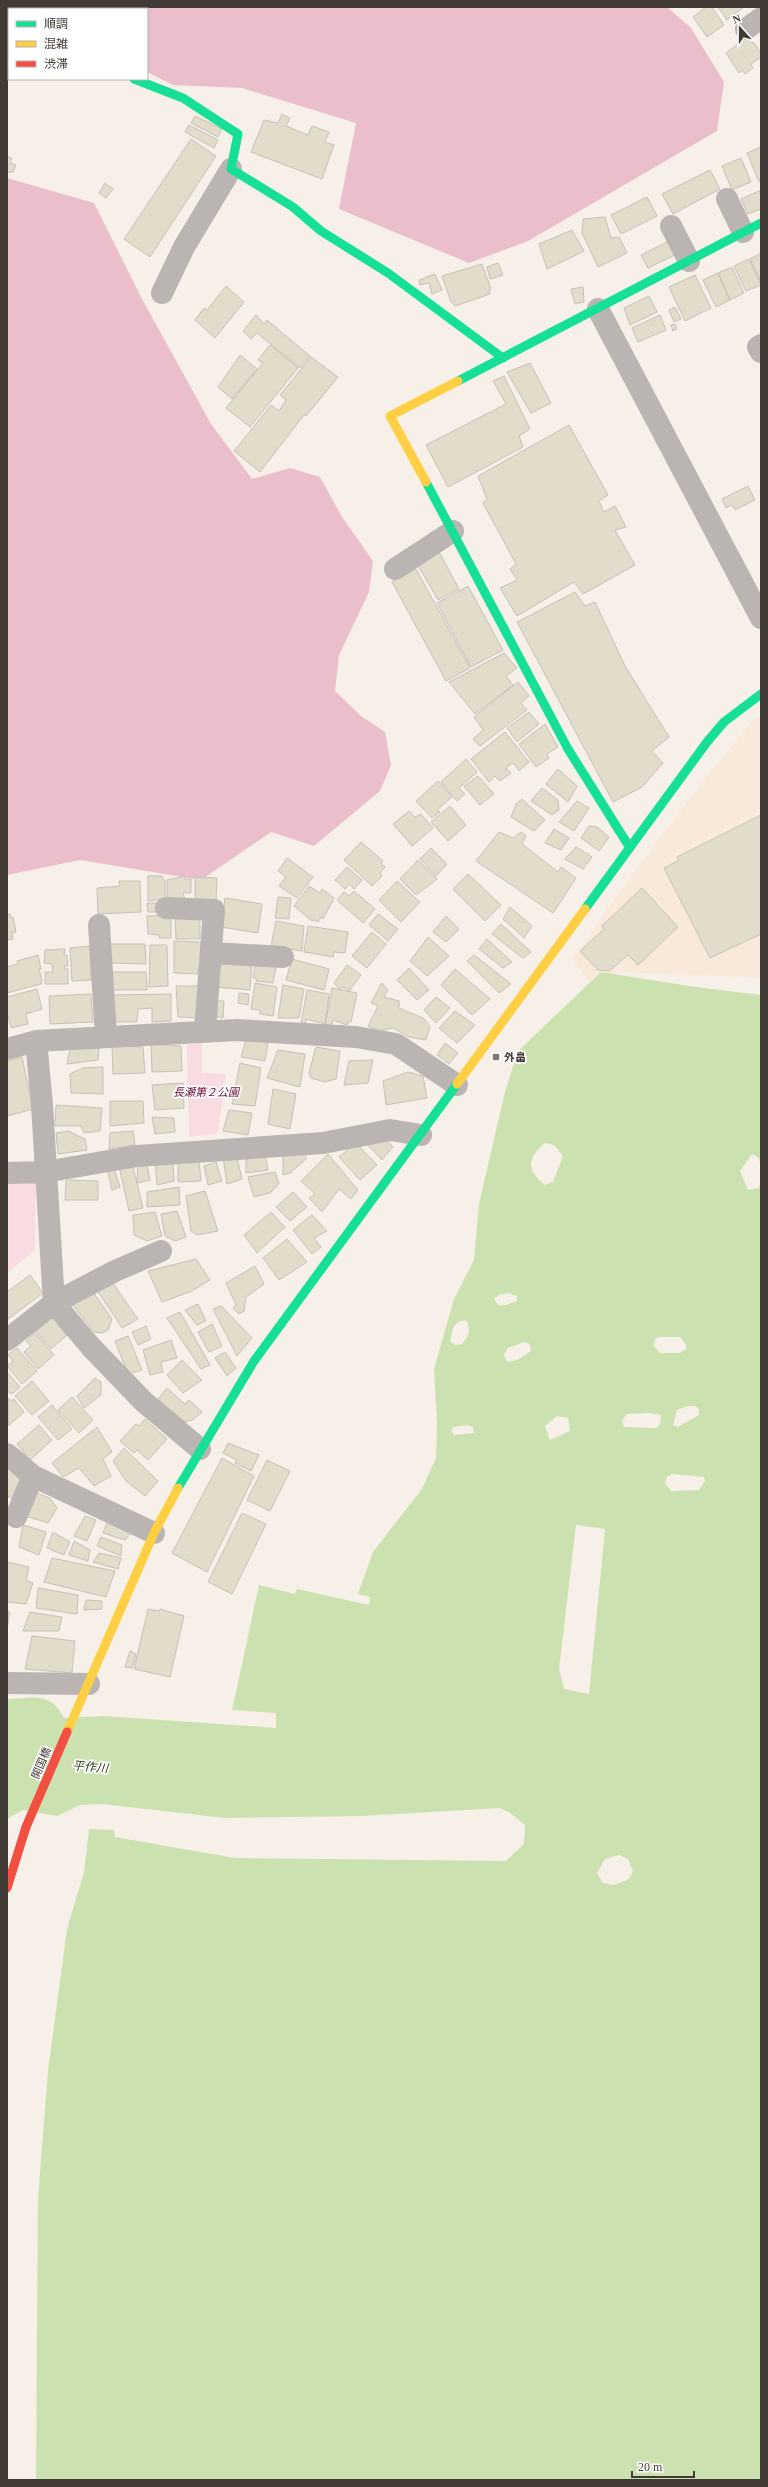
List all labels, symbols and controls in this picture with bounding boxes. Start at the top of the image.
legend [8,8,148,80]
north arrow [720,8,760,48]
text: N [731,12,742,26]
text: 順調 [44,17,68,31]
text: 混雑 [44,37,68,51]
text: 渋滞 [44,57,68,71]
place label: 外畠 [504,1051,526,1063]
marker: 外畠 [491,1052,501,1062]
park label: 長瀬第２公園 [173,1086,241,1098]
street label: 開国橋 [29,1745,53,1781]
water label: 平作川 [71,1758,111,1776]
scale bar [632,2453,694,2479]
text: 20 m [638,2460,663,2474]

